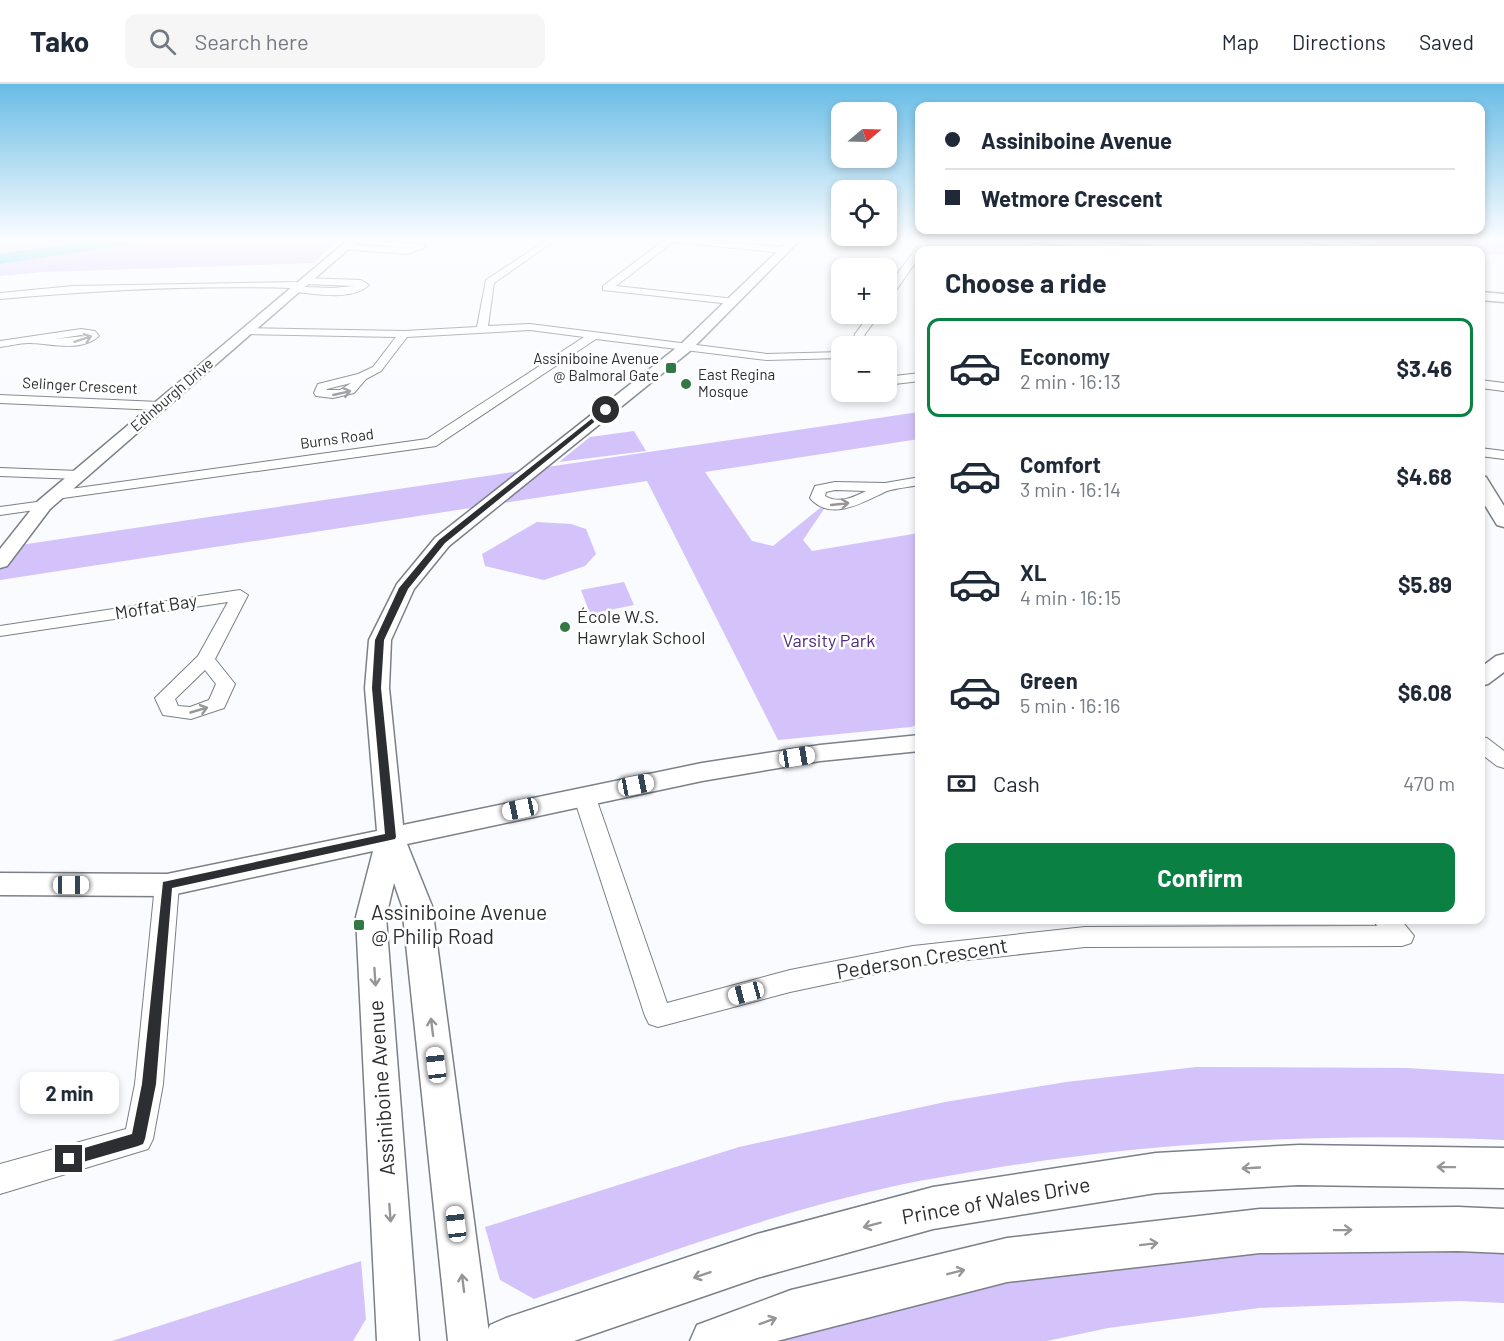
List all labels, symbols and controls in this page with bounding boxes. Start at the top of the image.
search box [125,14,545,68]
text: Tako [30,24,89,58]
icon: search [146,25,179,58]
text: Search here [194,28,309,54]
text: Map [1222,29,1259,54]
text: Directions [1292,29,1386,54]
text: Saved [1419,29,1474,54]
north arrow [831,102,897,168]
map controls [831,102,897,402]
text: Assiniboine Avenue [981,127,1172,153]
button: locate [831,180,897,246]
text: Wetmore Crescent [981,185,1163,211]
button: + [831,258,897,324]
text: Choose a ride [945,266,1107,298]
one-way arrow [73,333,92,344]
button: − [831,336,897,402]
icon: car [948,341,1002,395]
text: Economy [1020,343,1110,369]
place label: Assiniboine Avenue @ Balmoral Gate [533,349,659,384]
street label: Edinburgh Drive [126,354,216,435]
text: $3.46 [1396,355,1452,381]
marker: Assiniboine Avenue @ Balmoral Gate [664,361,678,375]
place label: East Regina Mosque [698,365,775,400]
text: 2 min · 16:13 [1020,369,1121,393]
street label: Selinger Crescent [22,373,138,397]
marker: East Regina Mosque [679,377,693,391]
one-way arrow [332,386,351,398]
route start [592,396,619,423]
street label: Burns Road [299,424,375,452]
icon: car [948,449,1002,503]
text: Comfort [1020,451,1101,477]
text: $4.68 [1396,463,1452,489]
text: 3 min · 16:14 [1020,477,1121,501]
one-way arrow [830,498,850,509]
icon: car [948,557,1002,611]
text: XL [1020,559,1046,585]
text: $5.89 [1398,571,1452,597]
text: 4 min · 16:15 [1020,585,1121,609]
street label: Moffat Bay [113,589,199,623]
place label: École W.S. Hawrylak School [577,605,705,648]
marker: École W.S. Hawrylak School [558,620,572,634]
park label: Varsity Park [783,629,875,651]
icon: car [948,665,1002,719]
text: Green [1020,667,1078,693]
text: $6.08 [1398,679,1452,705]
text: 5 min · 16:16 [1020,693,1120,717]
one-way arrow [189,704,208,715]
car [778,745,816,769]
icon: cash [945,767,978,800]
text: Cash [993,770,1040,796]
text: 470 m [1403,771,1455,795]
car [617,773,655,797]
car [501,796,539,822]
button: Confirm [945,843,1455,912]
car [53,876,89,894]
place label: Assiniboine Avenue @ Philip Road [371,899,547,948]
marker: Assiniboine Avenue @ Philip Road [352,918,366,932]
street label: Pederson Crescent [834,932,1009,983]
one-way arrow [369,966,380,986]
car [726,980,766,1006]
street label: Assiniboine Avenue [362,999,399,1177]
one-way arrow [426,1017,437,1037]
car [425,1046,447,1084]
callout: 2 min [20,1072,118,1114]
text: 2 min [46,1081,93,1105]
route end [55,1145,82,1172]
one-way arrow [1436,1161,1456,1173]
one-way arrow [1241,1162,1261,1173]
street label: Prince of Wales Drive [900,1171,1092,1228]
one-way arrow [384,1203,395,1223]
car [445,1205,467,1243]
one-way arrow [863,1220,882,1231]
one-way arrow [1333,1224,1353,1236]
one-way arrow [1139,1238,1158,1249]
one-way arrow [947,1266,966,1278]
one-way arrow [693,1270,712,1281]
one-way arrow [457,1273,468,1293]
one-way arrow [758,1315,777,1326]

